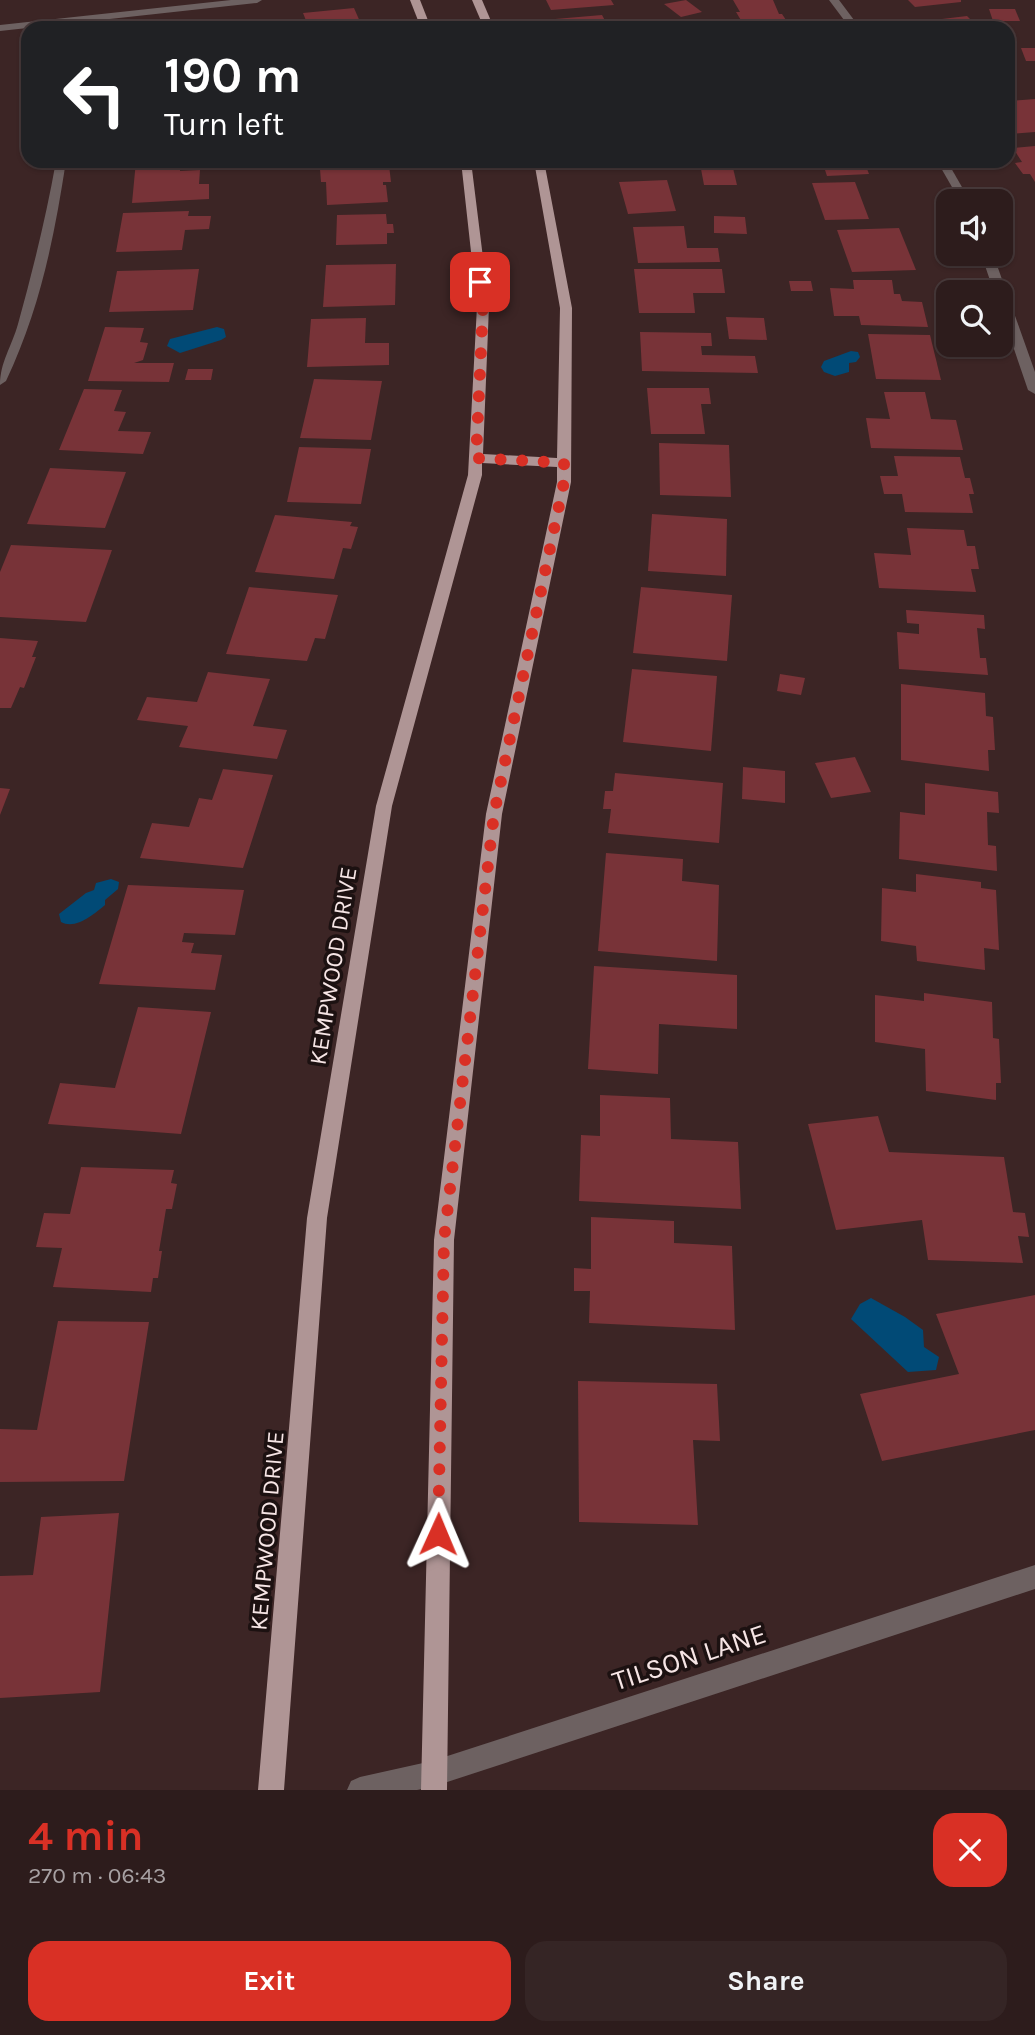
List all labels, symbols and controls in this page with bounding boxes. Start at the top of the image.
text: 190 m [164,47,301,104]
icon: left [49,49,140,140]
text: Turn left [164,106,284,143]
map controls [936,189,1013,357]
button: sound [936,189,1013,266]
pin [450,252,510,312]
icon: arrive [461,263,499,301]
button: search [936,280,1013,357]
street label: KEMPWOOD DRIVE [304,865,362,1067]
street label: KEMPWOOD DRIVE [244,1430,290,1632]
position arrow [401,1497,475,1571]
street label: TILSON LANE [608,1617,770,1697]
text: 4 min [28,1811,143,1861]
button: close [933,1813,1007,1887]
text: 270 m · 06:43 [28,1862,166,1889]
button: Exit [28,1941,511,2021]
button: Share [525,1941,1007,2021]

